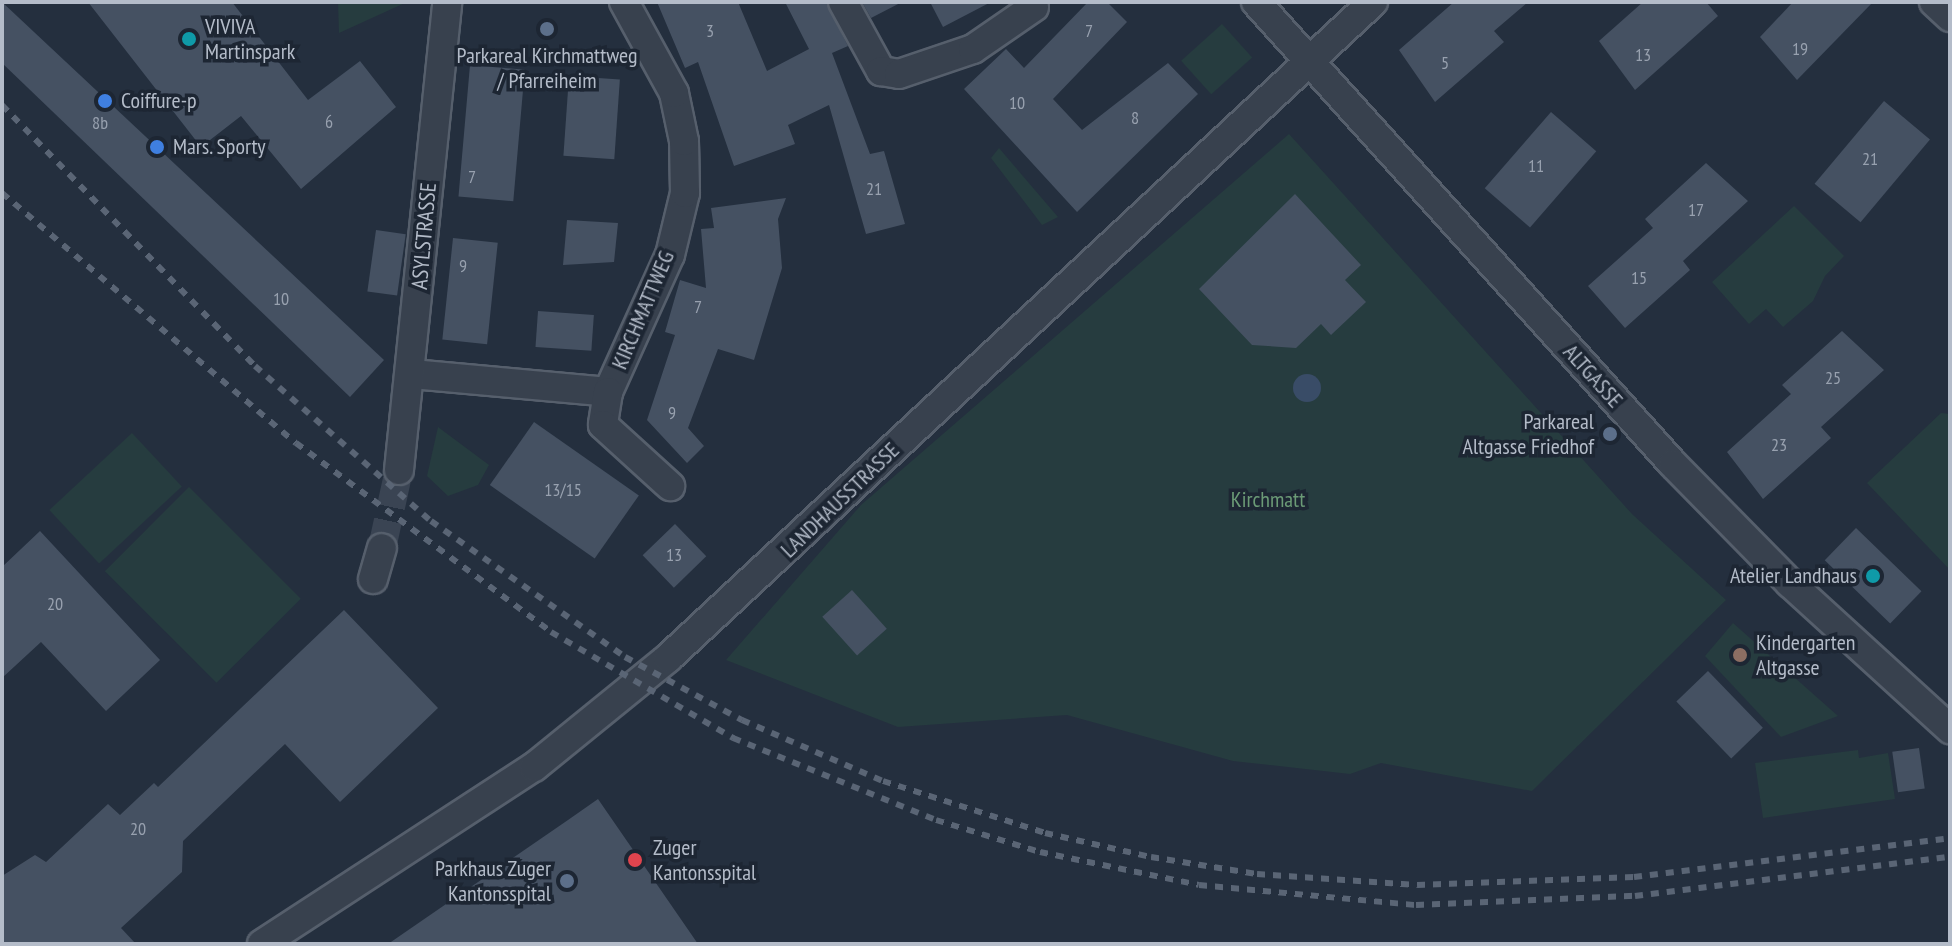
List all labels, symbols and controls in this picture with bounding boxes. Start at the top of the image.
place label: VIVIVA Martinspark [205,13,295,64]
marker: Parkareal Kirchmattweg / Pfarreiheim [538,20,556,38]
house number: 3 [706,20,714,42]
house number: 7 [1085,20,1093,42]
marker: VIVIVA Martinspark [180,30,198,48]
house number: 19 [1792,38,1808,60]
place label: Parkareal Kirchmattweg / Pfarreiheim [457,42,637,94]
house number: 13 [1635,44,1651,66]
house number: 5 [1441,52,1449,74]
place label: Coiffure-p [121,88,197,114]
marker: Coiffure-p [96,92,114,110]
house number: 10 [1009,92,1025,114]
house number: 8 [1131,107,1139,129]
house number: 6 [325,111,333,133]
house number: 8b [92,112,108,134]
place label: Mars. Sporty [173,134,267,160]
marker: Mars. Sporty [148,138,166,156]
house number: 21 [1862,148,1878,170]
house number: 11 [1528,155,1544,177]
house number: 7 [468,166,476,188]
house number: 21 [866,178,882,200]
street label: ASYLSTRASSE [406,182,442,290]
house number: 17 [1688,199,1704,221]
street label: KIRCHMATTWEG [606,247,680,373]
house number: 9 [459,255,467,277]
house number: 15 [1631,267,1647,289]
house number: 10 [273,288,289,310]
house number: 7 [694,296,702,318]
street label: ALTGASSE [1558,339,1628,413]
house number: 25 [1825,367,1841,389]
house number: 9 [668,402,676,424]
place label: Parkareal Altgasse Friedhof [1463,408,1594,460]
marker: Parkareal Altgasse Friedhof [1601,425,1619,443]
house number: 23 [1771,434,1787,456]
street label: LANDHAUSSTRASSE [775,437,905,563]
house number: 13/15 [544,479,582,501]
park label: Kirchmatt [1231,487,1305,513]
house number: 13 [666,544,682,566]
place label: Atelier Landhaus [1730,563,1857,589]
marker: Atelier Landhaus [1864,567,1882,585]
house number: 20 [47,593,63,615]
place label: Kindergarten Altgasse [1756,629,1855,680]
marker: Kindergarten Altgasse [1731,646,1749,664]
house number: 20 [130,818,146,840]
place label: Zuger Kantonsspital [653,834,756,886]
marker: Zuger Kantonsspital [624,849,646,871]
place label: Parkhaus Zuger Kantonsspital [435,855,551,906]
marker: Parkhaus Zuger Kantonsspital [558,872,576,890]

